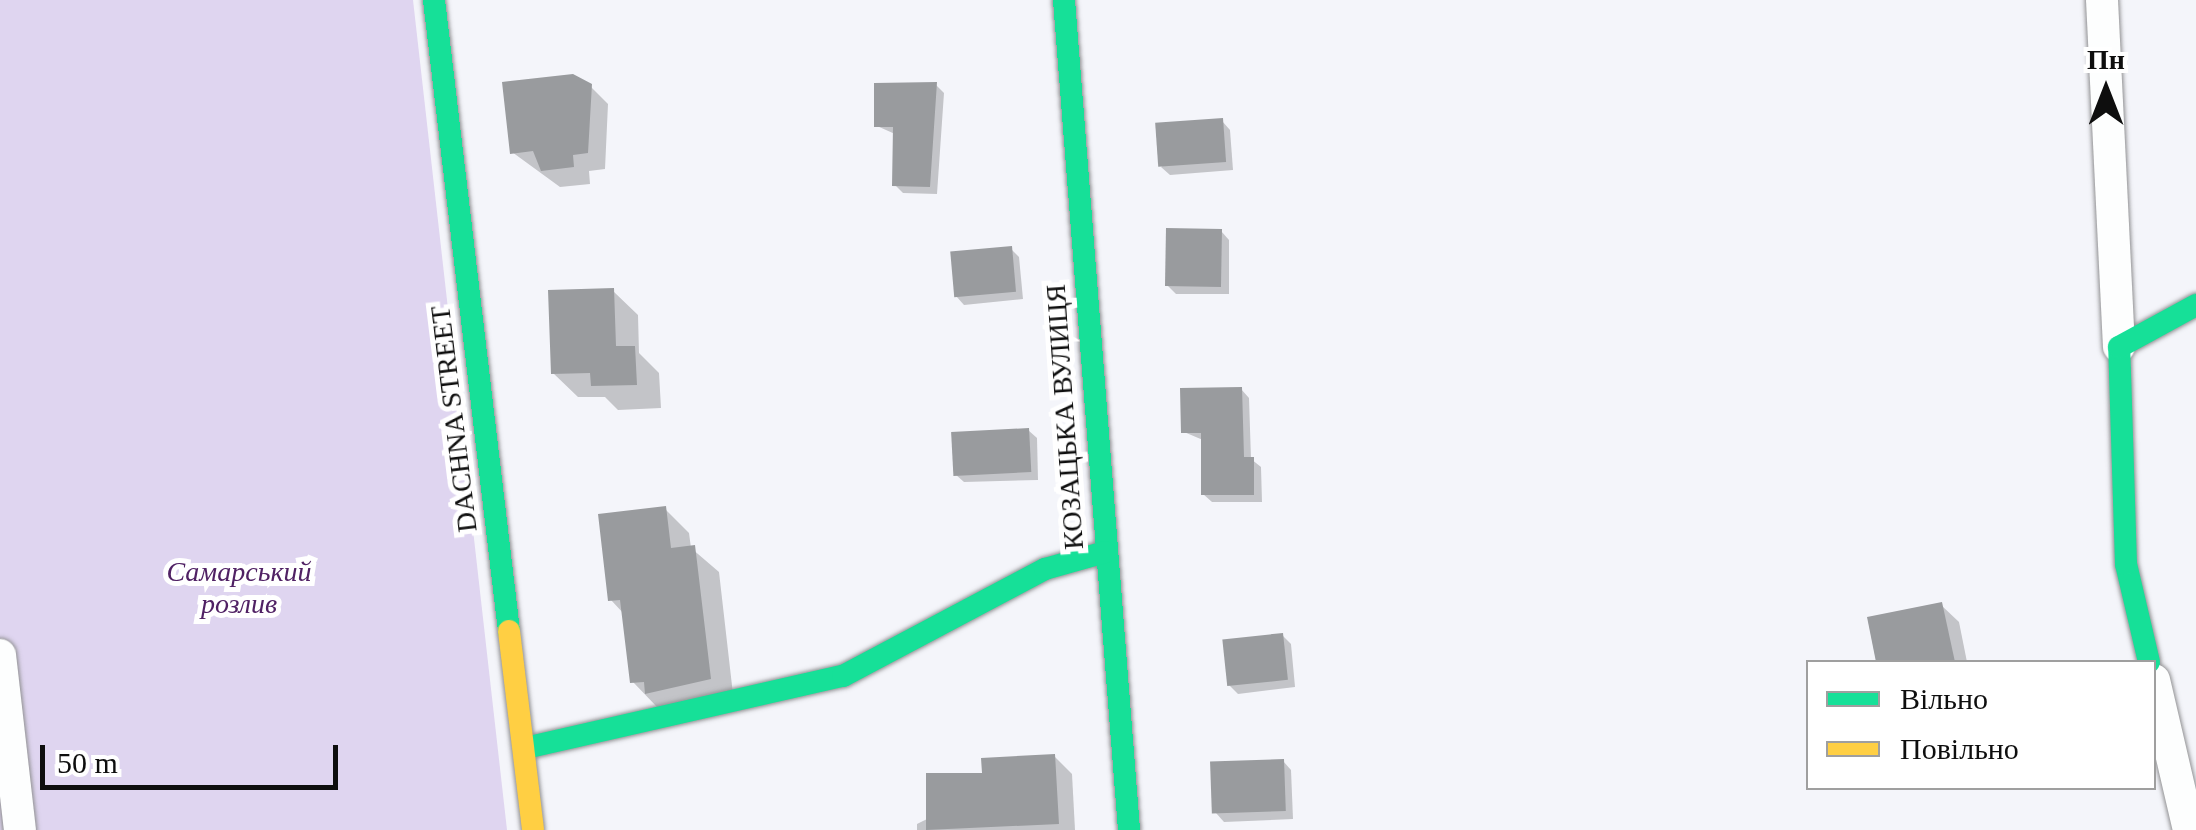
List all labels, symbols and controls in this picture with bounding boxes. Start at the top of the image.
north arrow [2056,40,2156,140]
text: Пн [2087,44,2125,75]
street label: КОЗАЦЬКА ВУЛИЦЯ [1039,283,1091,551]
street label: DACHNA STREET [423,303,485,535]
park label: Самарський розлив [166,555,312,621]
legend [1806,660,2156,790]
text: Вільно [1900,682,1988,715]
scale bar [45,725,342,787]
text: Повільно [1900,732,2019,765]
text: 50 m [57,746,118,779]

